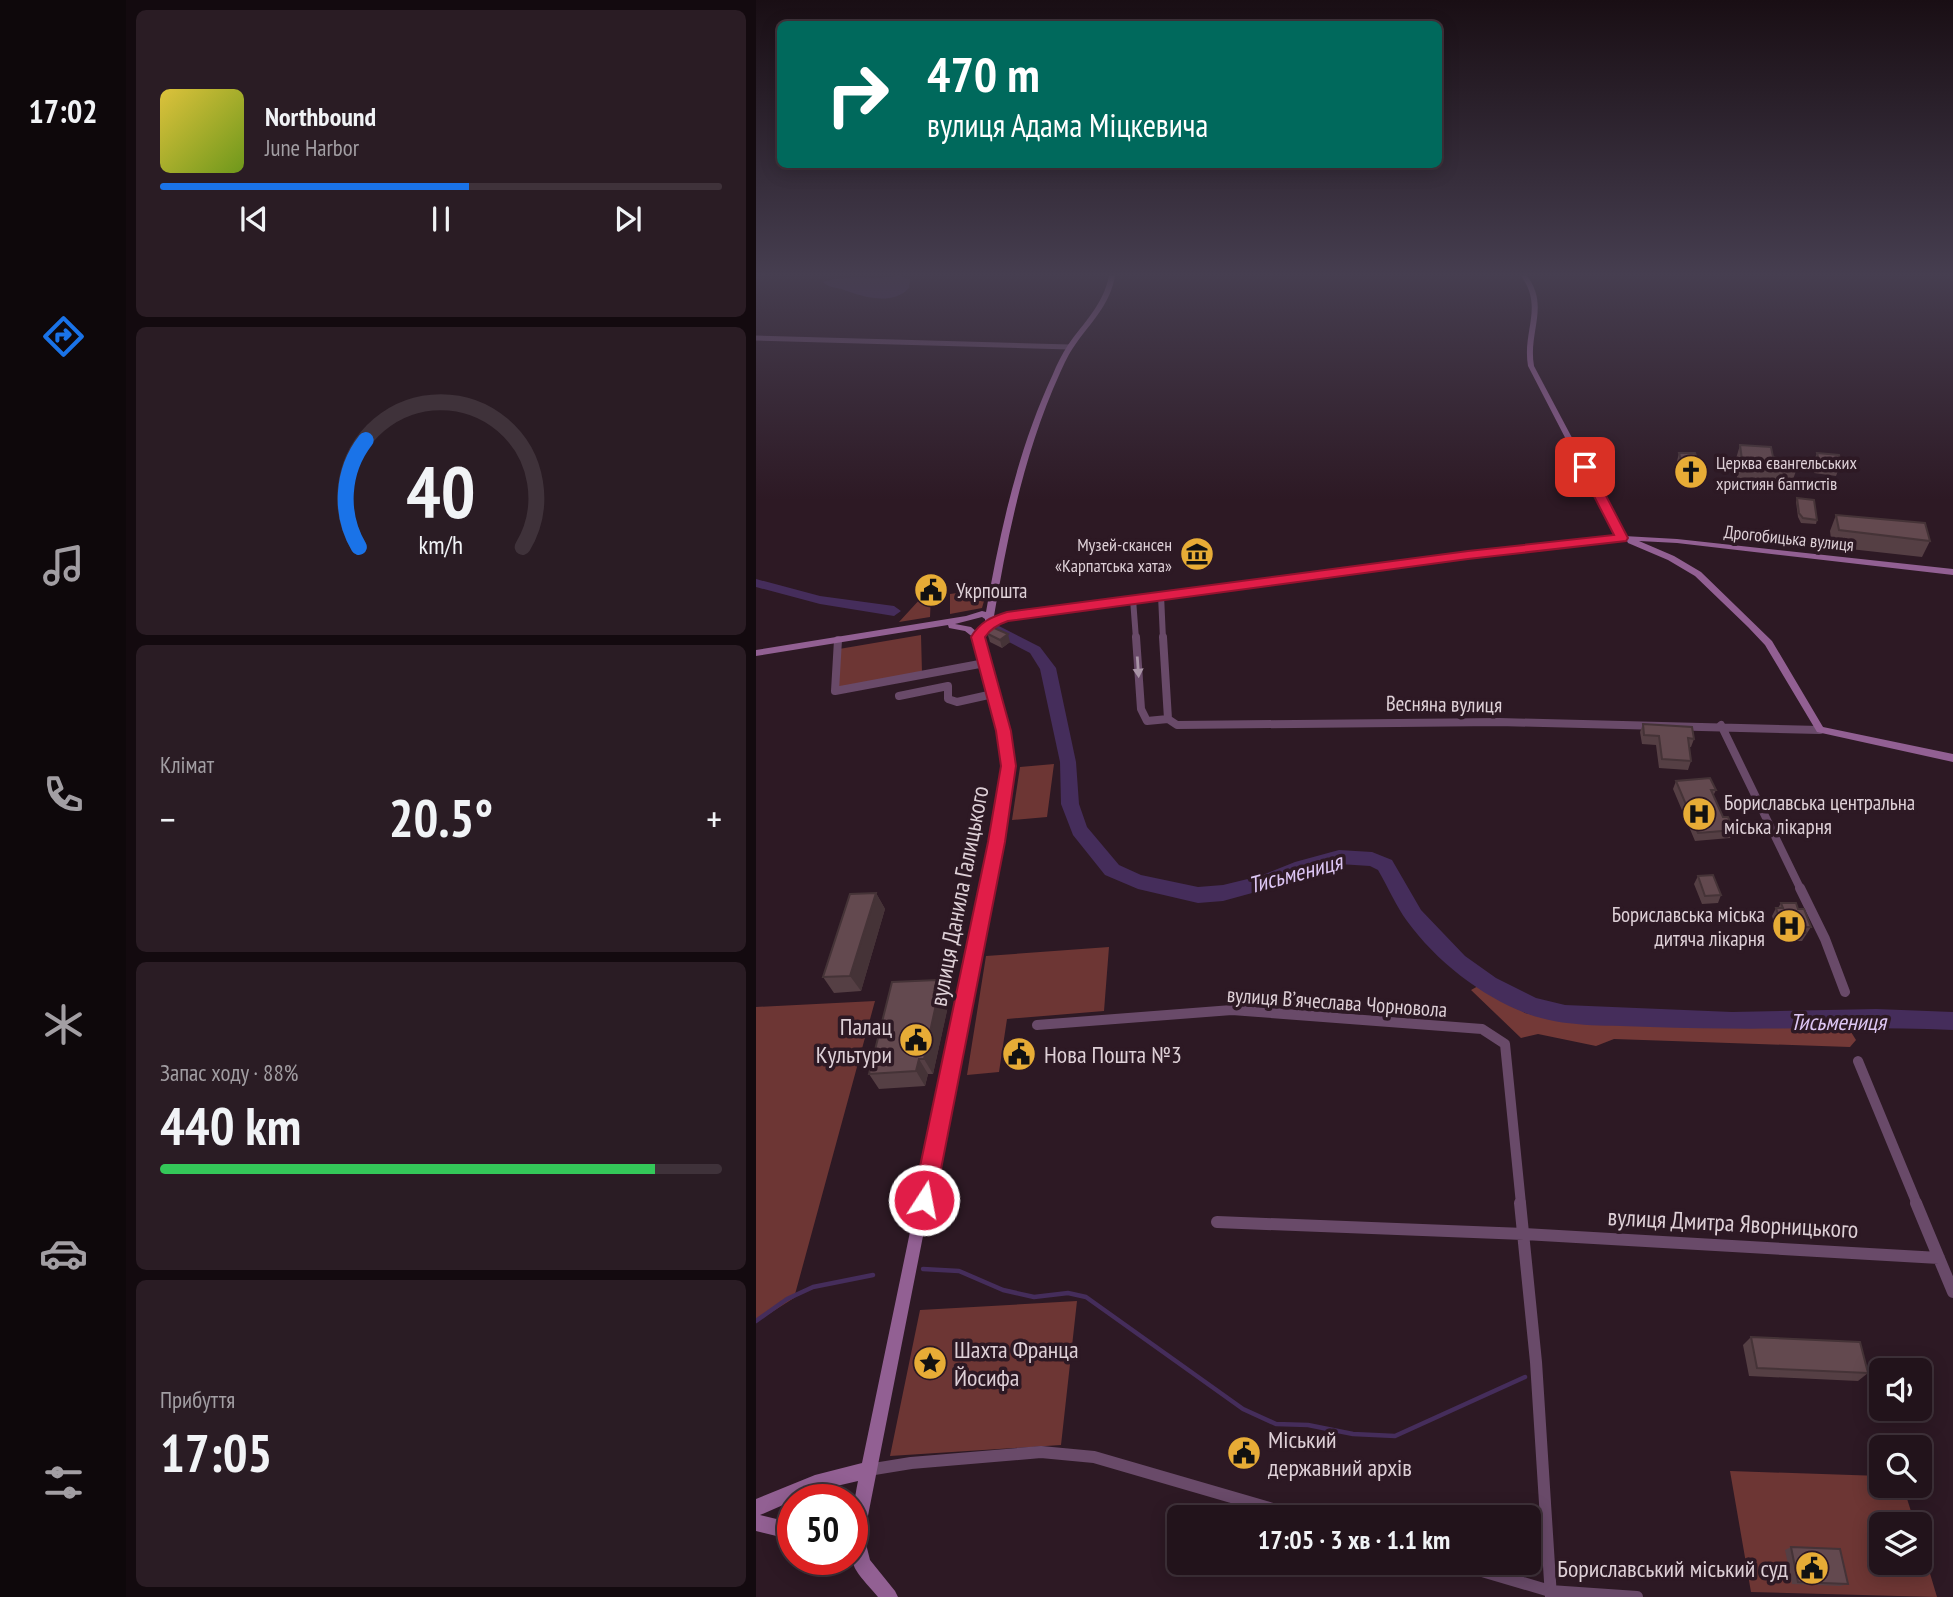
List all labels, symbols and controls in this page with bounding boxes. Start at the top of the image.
text: 470 m [927,42,1040,106]
icon: right [812,49,903,140]
text: 17:02 [28,90,98,132]
text: Northbound [265,100,376,133]
text: вулиця Адама Міцкевича [927,104,1208,146]
text: June Harbor [265,133,359,162]
icon: previous [235,200,273,238]
icon: pause [422,200,460,238]
icon: next [609,200,647,238]
icon: directions [39,312,88,361]
pin [1555,437,1615,497]
text: 40 [406,444,476,538]
icon: arrive [1566,448,1604,486]
place label: Церква євангельських християн баптистів [1716,451,1857,495]
church icon: Церква євангельських християн баптистів [1672,453,1710,491]
street label: Дрогобицька вулиця [1723,520,1855,556]
text: km/h [419,529,463,561]
place label: Музей-скансен «Карпатська хата» [1055,533,1172,577]
museum icon: Музей-скансен «Карпатська хата» [1178,535,1216,573]
icon: music [39,541,88,590]
public building icon: Укрпошта [912,571,950,609]
place label: Укрпошта [956,577,1028,604]
one-way arrow [1132,657,1143,679]
street label: Весняна вулиця [1386,689,1502,719]
text: Клімат [160,750,214,779]
icon: phone [39,770,88,819]
street label: вулиця Данила Галицького [922,783,996,1009]
text: 20.5° [389,784,493,851]
place label: Бориславська центральна міська лікарня [1724,789,1915,840]
text: − [160,794,176,843]
text: + [706,794,722,843]
hospital icon: Бориславська центральна міська лікарня [1680,795,1718,833]
water label: Тисьмениця [1245,846,1347,899]
place label: Бориславська міська дитяча лікарня [1612,901,1765,952]
hospital icon: Бориславська міська дитяча лікарня [1770,907,1808,945]
street label: вулиця Вʼячеслава Чорновола [1226,981,1448,1023]
icon: climate [39,1000,88,1049]
water label: Тисьмениця [1790,1007,1888,1036]
place label: Палац Культури [816,1011,892,1070]
public building icon: Палац Культури [897,1021,935,1059]
public building icon: Нова Пошта №3 [1000,1035,1038,1073]
place label: Нова Пошта №3 [1044,1039,1182,1070]
text: Запас ходу · 88% [160,1058,298,1087]
text: 440 km [160,1092,301,1159]
position arrow [887,1163,961,1237]
street label: вулиця Дмитра Яворницького [1607,1201,1859,1245]
icon: car [39,1229,88,1278]
place label: Шахта Франца Йосифа [954,1334,1079,1393]
place icon: Шахта Франца Йосифа [911,1344,949,1382]
map controls [1869,1358,1932,1575]
button: sound [1869,1358,1932,1421]
text: Прибуття [160,1385,235,1414]
text: 17:05 [160,1419,272,1486]
place label: Міський державний архів [1268,1424,1412,1483]
public building icon: Міський державний архів [1225,1434,1263,1472]
button: search [1869,1435,1932,1498]
icon: filters [39,1458,88,1507]
speed limit sign: 50 [777,1484,868,1575]
button: layers [1869,1512,1932,1575]
text: 17:05 · 3 хв · 1.1 km [1258,1523,1450,1556]
public building icon: Бориславський міський суд [1793,1549,1831,1587]
place label: Бориславський міський суд [1557,1553,1788,1584]

